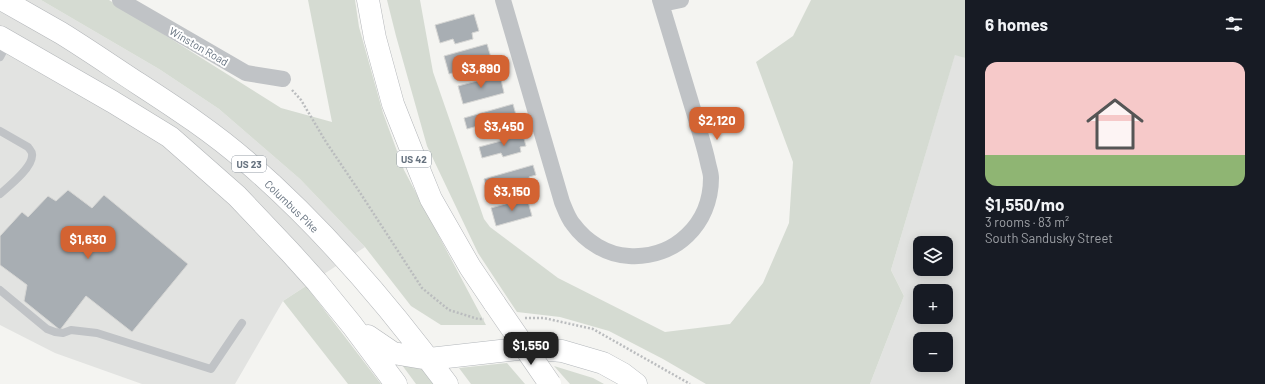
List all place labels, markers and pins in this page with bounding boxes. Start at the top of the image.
pin: $3,890 [448,55,514,89]
pin: $2,120 [684,107,750,141]
pin: $3,450 [471,113,537,147]
pin: $3,150 [479,178,545,212]
pin: $1,630 [55,226,121,260]
pin: $1,550 [498,332,564,366]

